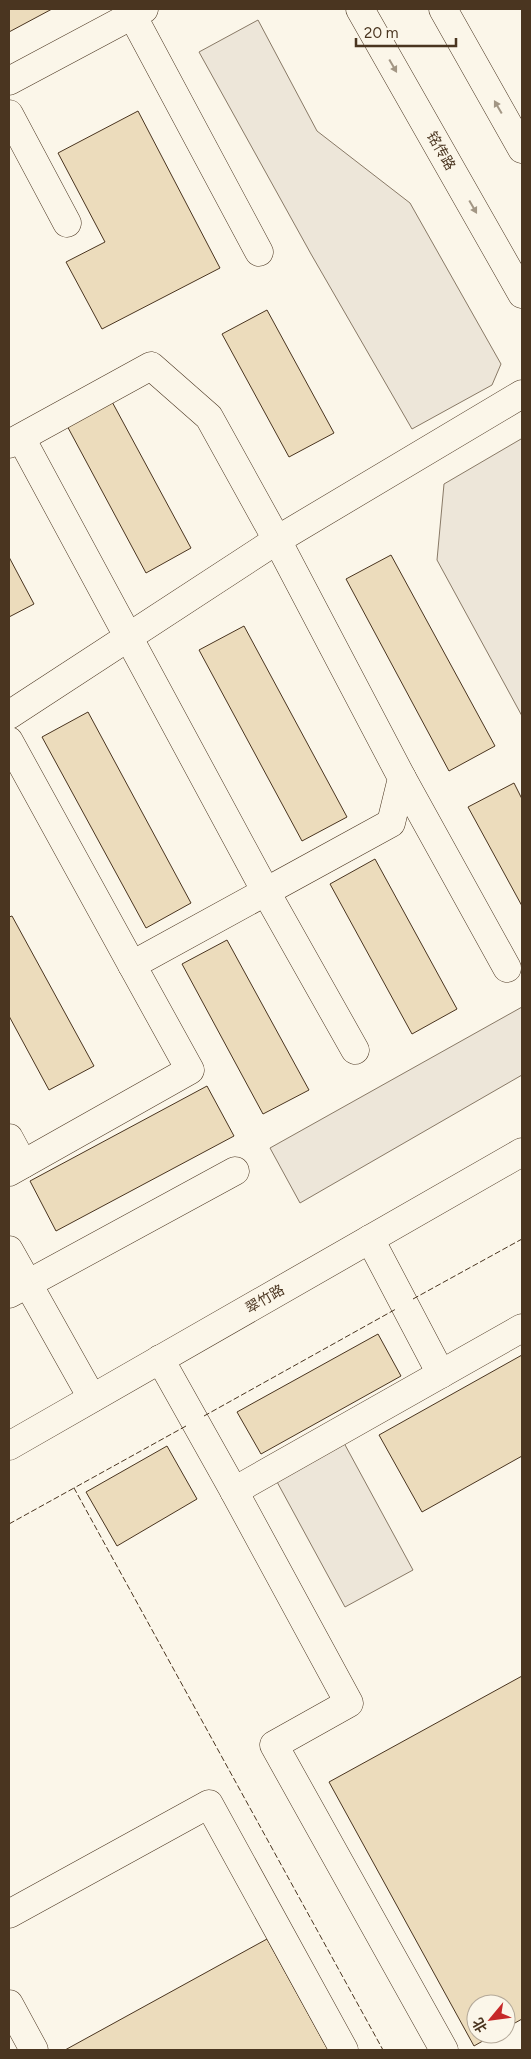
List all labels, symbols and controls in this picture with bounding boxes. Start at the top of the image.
scale bar [356,15,456,47]
text: 20 m [364,24,398,42]
one-way arrow [389,59,397,74]
one-way arrow [494,100,503,113]
street label: 铭传路 [423,129,459,173]
one-way arrow [469,201,478,214]
street label: 翠竹路 [243,1281,287,1317]
north arrow [466,1994,516,2044]
text: 北 [469,2015,491,2035]

